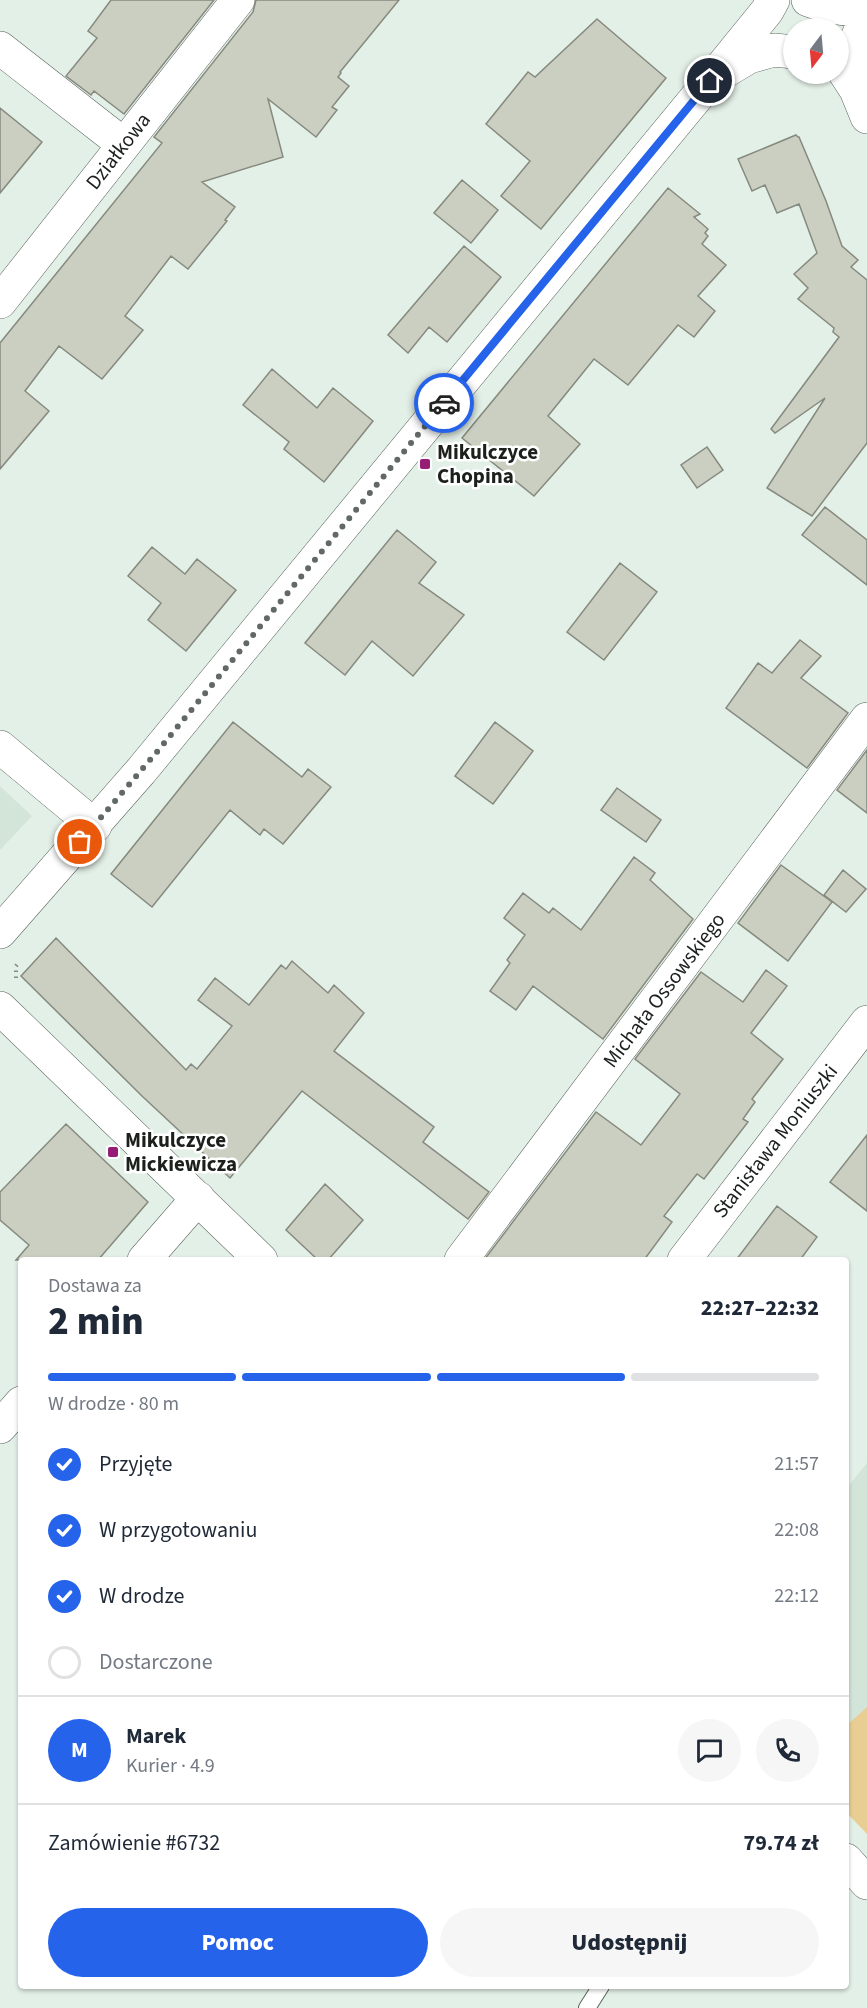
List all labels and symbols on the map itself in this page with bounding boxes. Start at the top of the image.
north arrow [783,18,849,84]
pin [684,55,735,106]
street label: Działkowa [78,106,158,196]
courier [414,373,474,433]
place label: Mikulczyce Chopina [437,437,538,491]
marker: Mikulczyce Chopina [418,457,432,471]
pin [54,816,105,867]
street label: Michała Ossowskiego [596,906,732,1074]
street label: Stanisława Moniuszki [705,1058,845,1224]
place label: Mikulczyce Mickiewicza [125,1125,237,1179]
marker: Mikulczyce Mickiewicza [106,1145,120,1159]

